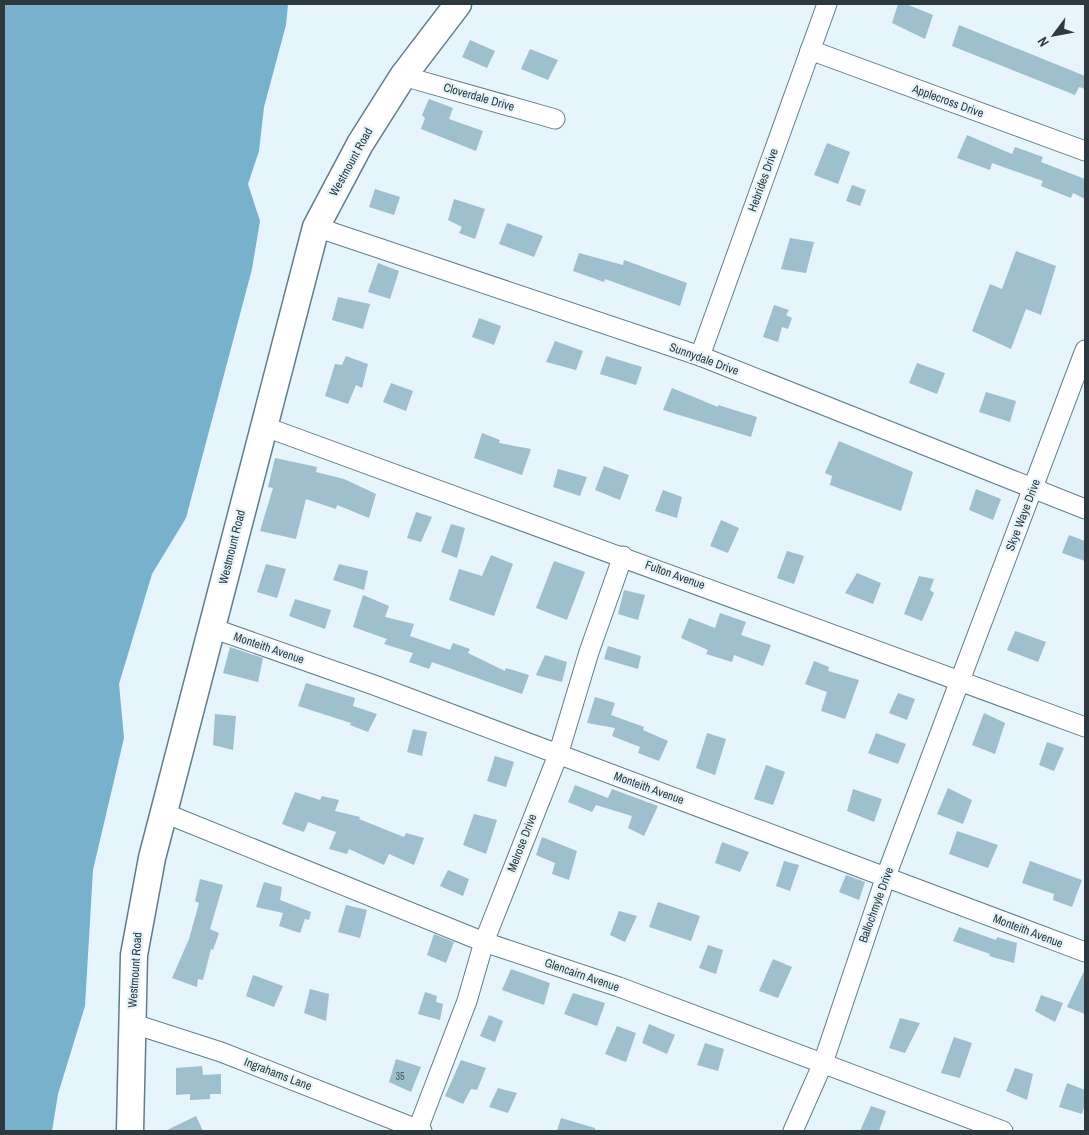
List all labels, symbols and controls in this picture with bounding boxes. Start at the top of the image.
north arrow [1029,10,1079,60]
text: N [1033,34,1053,50]
street label: Cloverdale Drive [442,79,516,115]
street label: Applecross Drive [909,80,986,121]
street label: Westmount Road [326,125,376,199]
street label: Hebrides Drive [744,146,782,214]
street label: Sunnydale Drive [667,339,741,379]
street label: Skye Waye Drive [1002,477,1044,553]
street label: Westmount Road [215,508,249,586]
street label: Fulton Avenue [643,557,707,593]
street label: Monteith Avenue [232,628,306,668]
street label: Monteith Avenue [612,768,686,808]
street label: Melrose Drive [504,812,540,874]
street label: Ballochmyle Drive [855,865,897,945]
street label: Monteith Avenue [991,910,1065,952]
street label: Westmount Road [124,932,146,1008]
street label: Glencairn Avenue [542,955,622,995]
street label: Ingrahams Lane [242,1054,314,1094]
house number: 35 [395,1070,405,1083]

